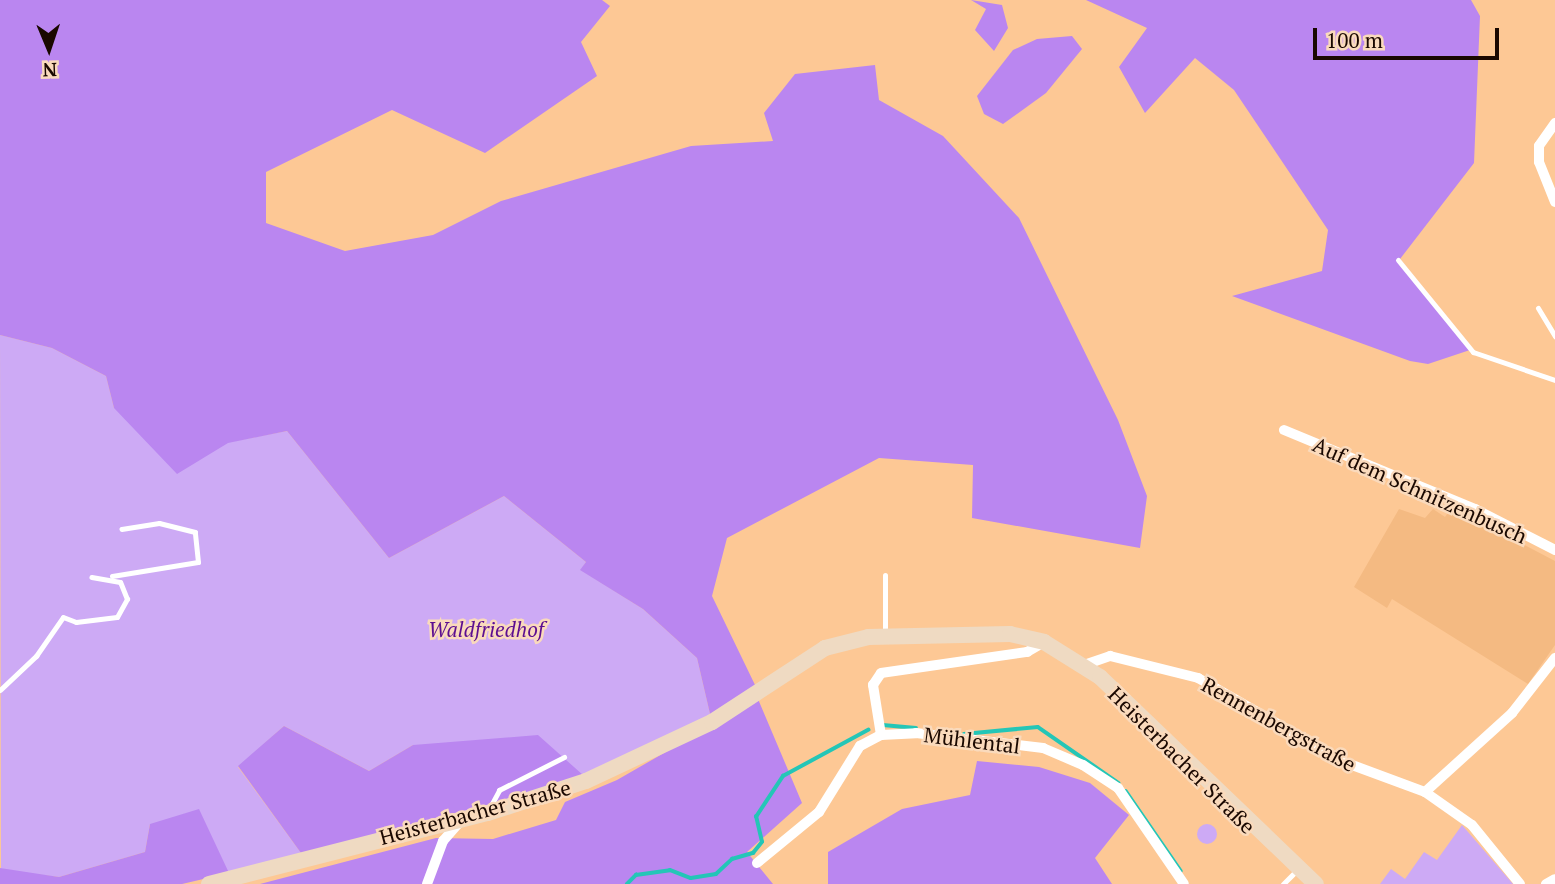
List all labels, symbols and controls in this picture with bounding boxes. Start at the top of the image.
north arrow [14,14,84,84]
scale bar [1317,14,1502,58]
text: 100 m [1326,26,1383,54]
text: N [42,58,57,83]
street label: Auf dem Schnitzenbusch [1309,431,1531,549]
park label: Waldfriedhof [428,616,544,642]
street label: Rennenbergstraße [1198,671,1360,777]
street label: Heisterbacher Straße [1103,681,1261,839]
street label: Mühlental [922,722,1022,758]
street label: Heisterbacher Straße [376,774,574,850]

